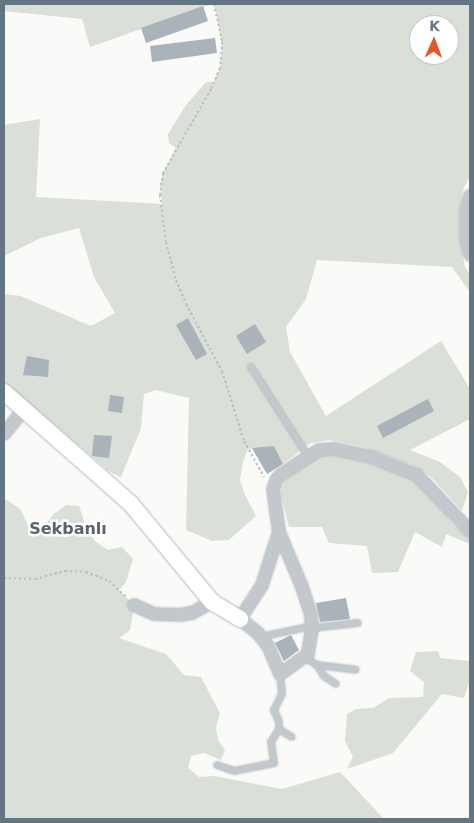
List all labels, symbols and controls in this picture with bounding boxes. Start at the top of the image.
north arrow [409,15,459,65]
text: K [429,18,440,34]
district label: Sekbanlı [29,519,107,539]

